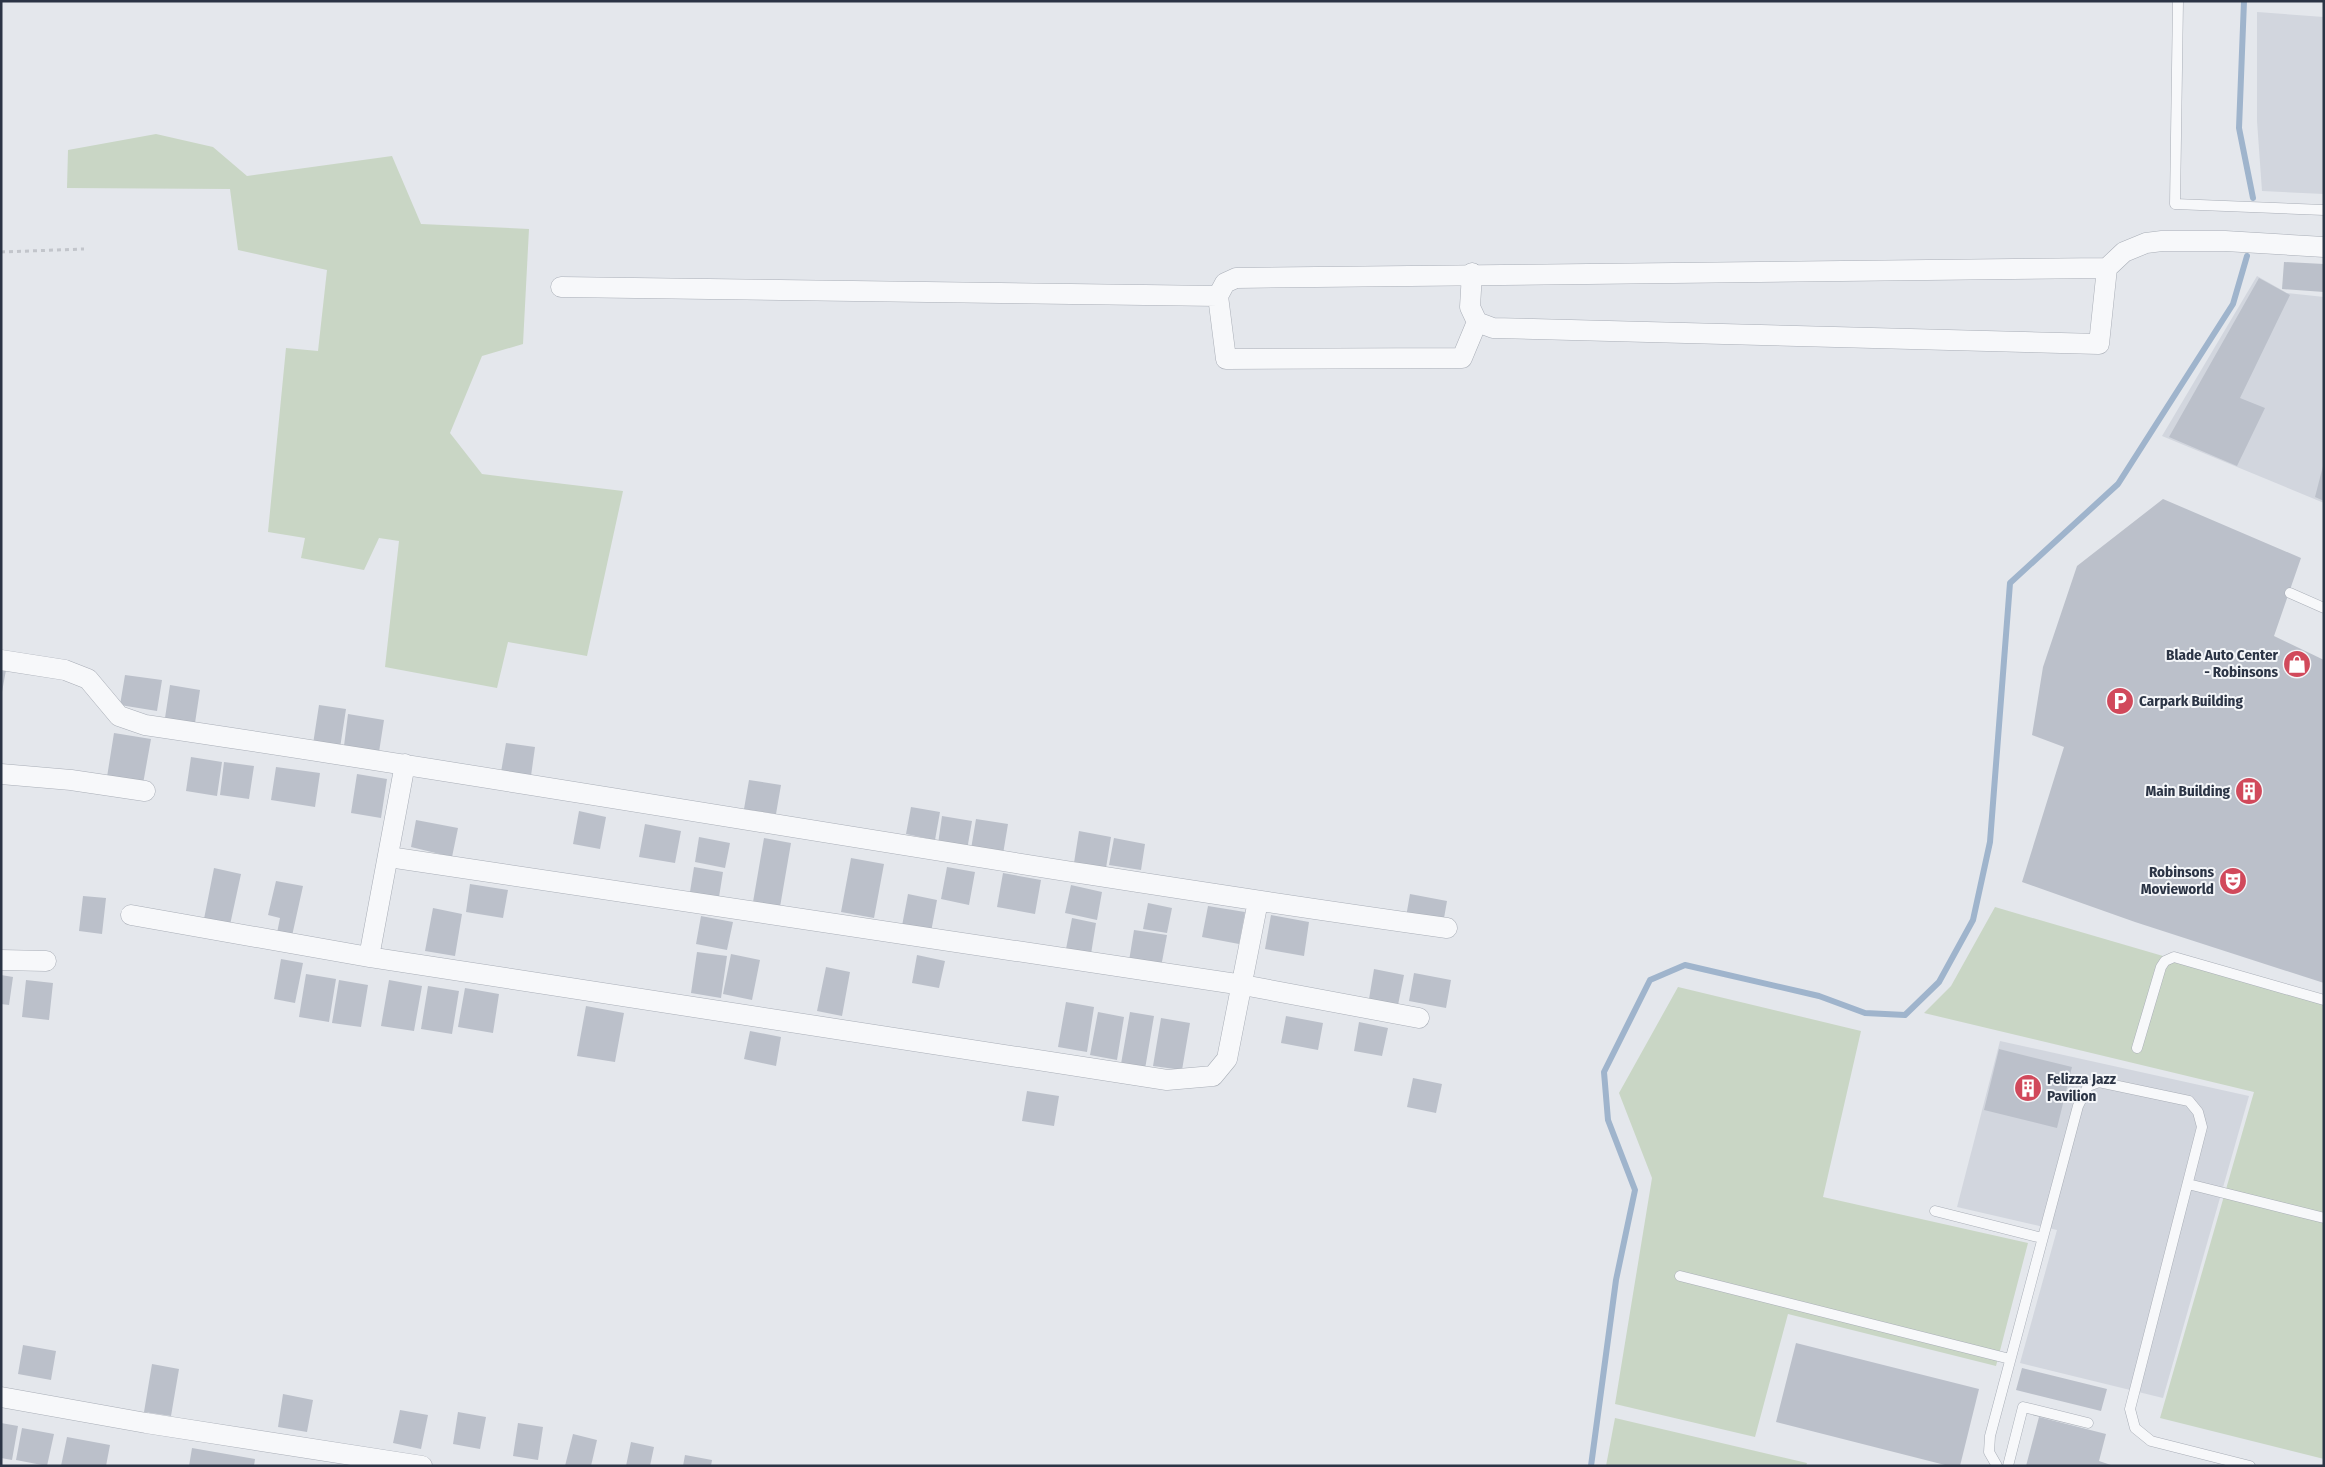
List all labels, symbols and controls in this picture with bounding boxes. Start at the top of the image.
place label: Blade Auto Center - Robinsons [2166,646,2279,681]
shop icon: Blade Auto Center - Robinsons [2282,649,2312,679]
parking icon: Carpark Building [2105,686,2135,716]
place label: Carpark Building [2139,692,2243,710]
building icon: Main Building [2234,776,2264,806]
place label: Main Building [2145,782,2231,800]
place label: Robinsons Movieworld [2141,863,2214,898]
theatre icon: Robinsons Movieworld [2218,866,2248,896]
place label: Felizza Jazz Pavilion [2047,1070,2117,1105]
building icon: Felizza Jazz Pavilion [2013,1073,2043,1103]

